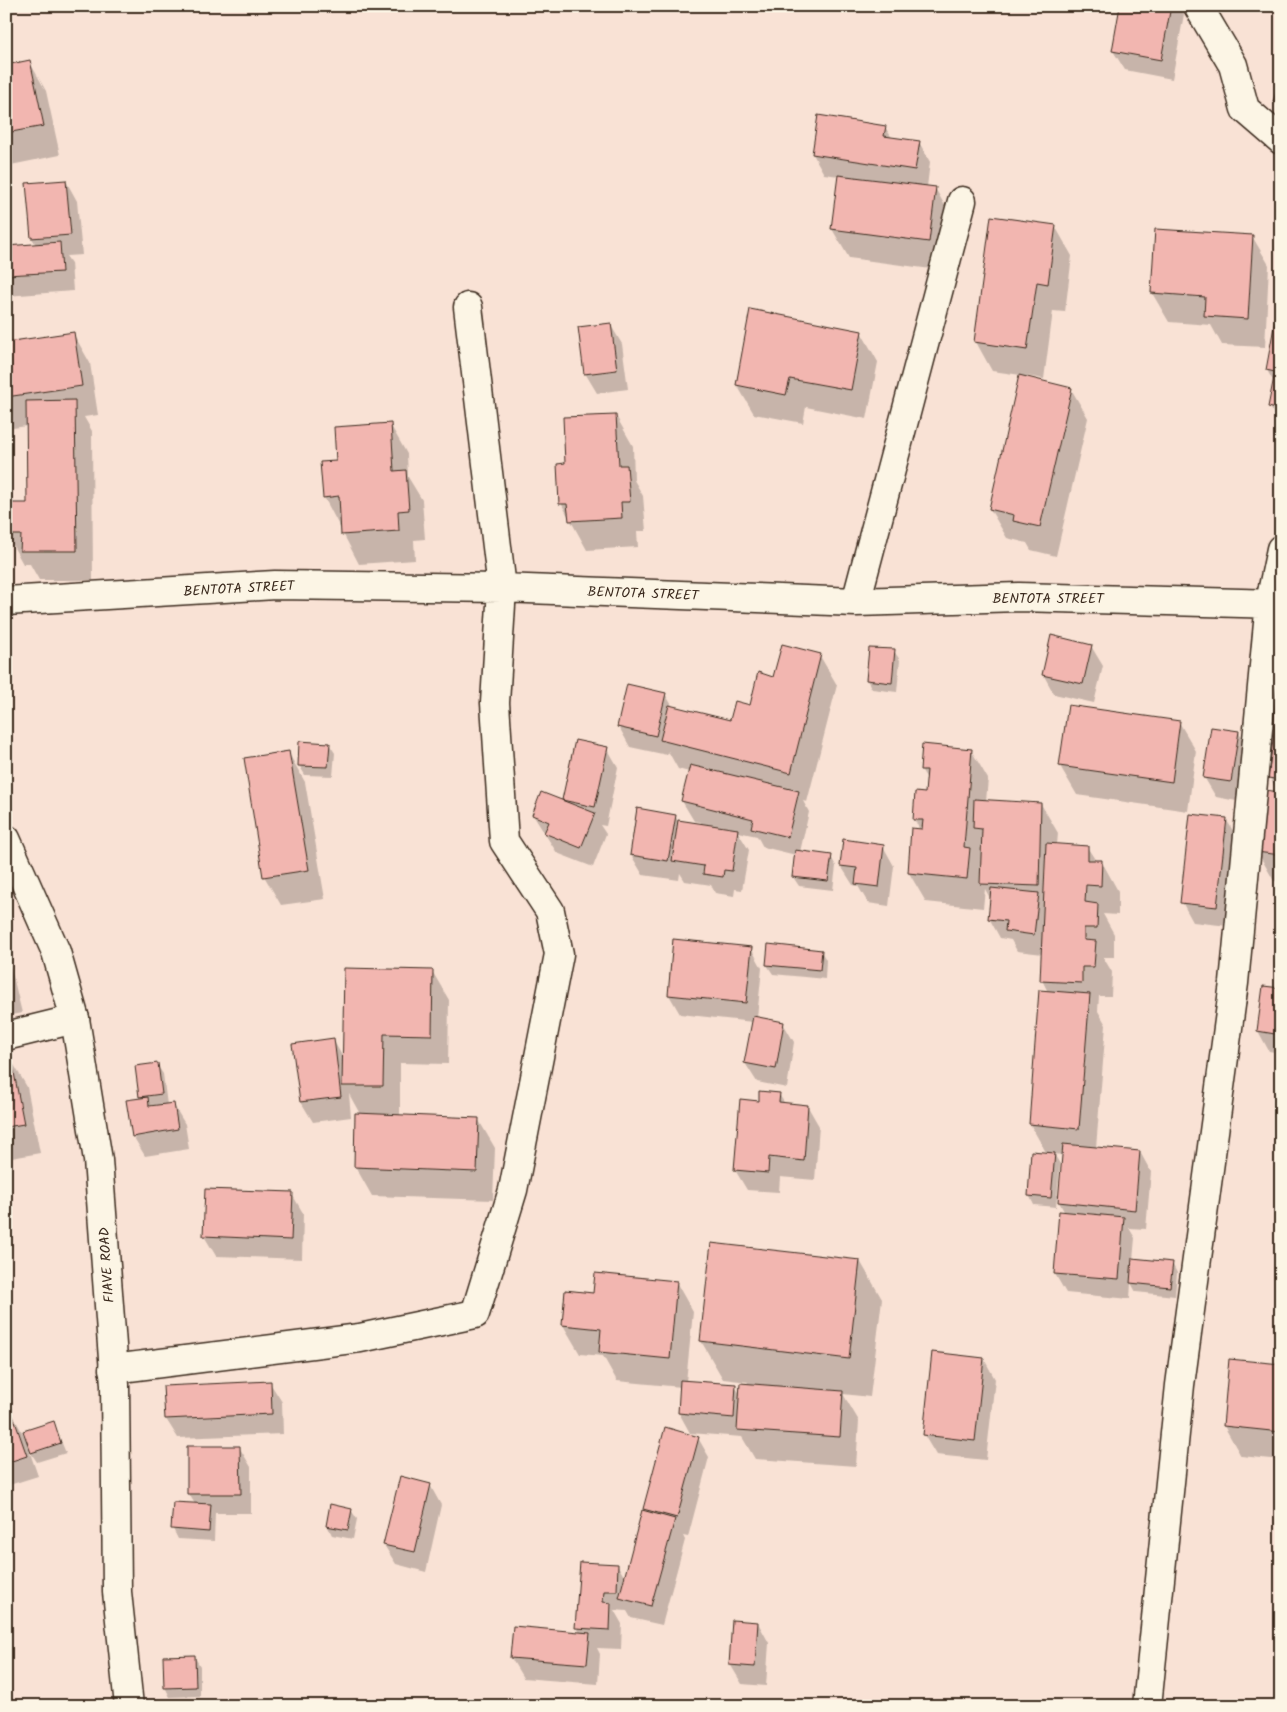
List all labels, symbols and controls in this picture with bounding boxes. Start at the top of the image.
street label: BENTOTA STREET [183,575,297,603]
street label: BENTOTA STREET [587,581,700,607]
street label: BENTOTA STREET [992,588,1105,610]
street label: FIAVE ROAD [93,1226,121,1303]

